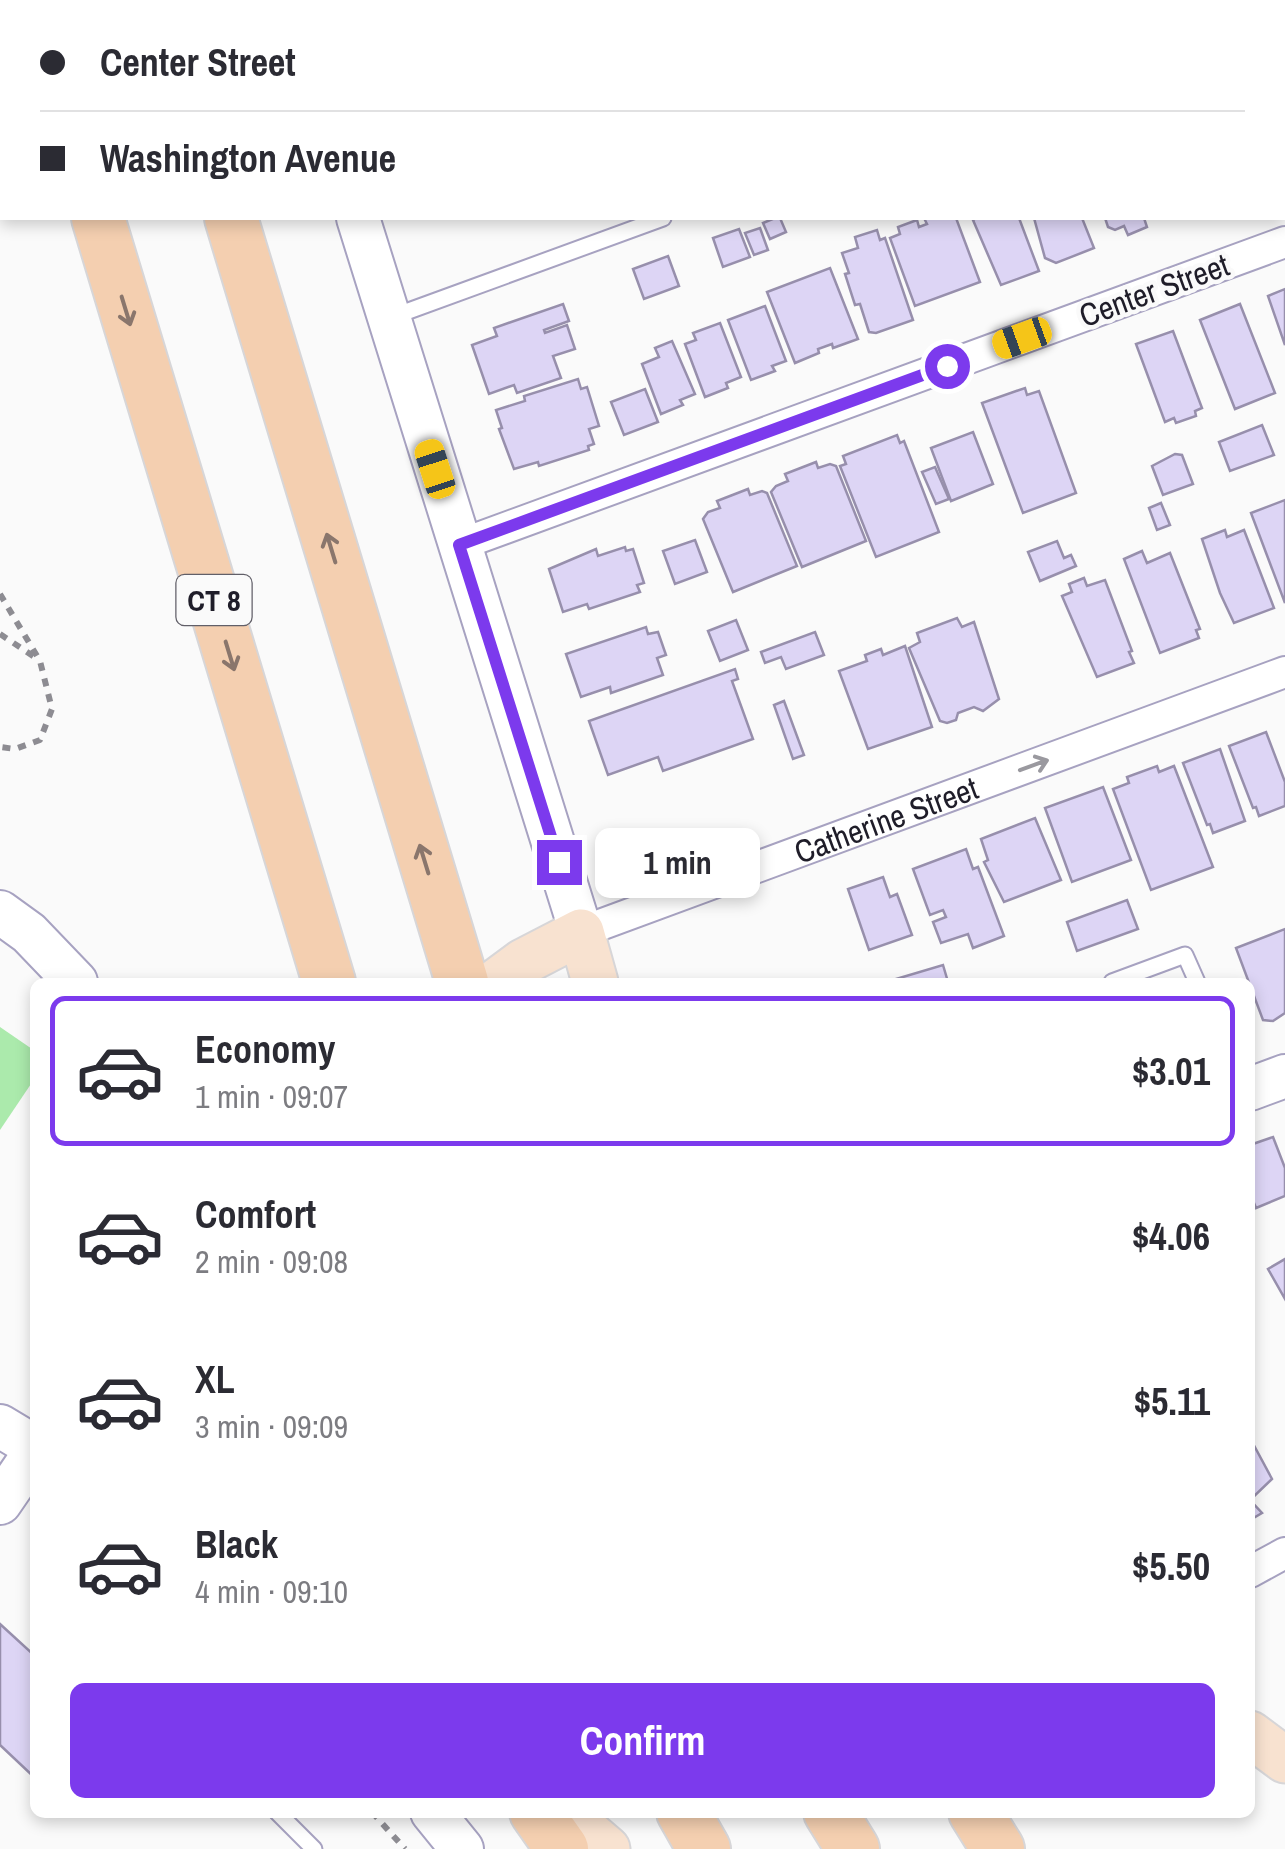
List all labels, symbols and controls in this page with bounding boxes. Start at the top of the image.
text: Center Street [100,37,296,88]
text: Washington Avenue [100,133,396,184]
street label: Center Street [1073,243,1235,337]
one-way arrow [118,295,136,326]
car [989,314,1055,362]
route start [925,344,970,389]
car [411,436,459,502]
one-way arrow [321,532,339,564]
road number: CT 8 [176,575,252,625]
one-way arrow [222,639,240,671]
one-way arrow [1017,755,1048,773]
street label: Catherine Street [788,766,984,873]
callout: 1 min [594,827,759,897]
route end [537,840,582,885]
text: 1 min [643,841,712,884]
one-way arrow [414,844,432,875]
text: Economy [195,1024,335,1075]
icon: car [75,1026,165,1116]
text: $3.01 [1132,1046,1210,1097]
text: 1 min · 09:07 [195,1075,348,1118]
text: Comfort [195,1189,316,1240]
icon: car [75,1191,165,1281]
text: $4.06 [1132,1211,1210,1262]
text: 2 min · 09:08 [195,1240,348,1283]
text: XL [195,1354,235,1405]
icon: car [75,1356,165,1446]
text: $5.11 [1134,1376,1210,1427]
text: 3 min · 09:09 [195,1405,348,1448]
text: Black [195,1519,278,1570]
icon: car [75,1521,165,1611]
text: $5.50 [1132,1541,1210,1592]
text: 4 min · 09:10 [195,1570,348,1613]
button: Confirm [70,1683,1215,1798]

